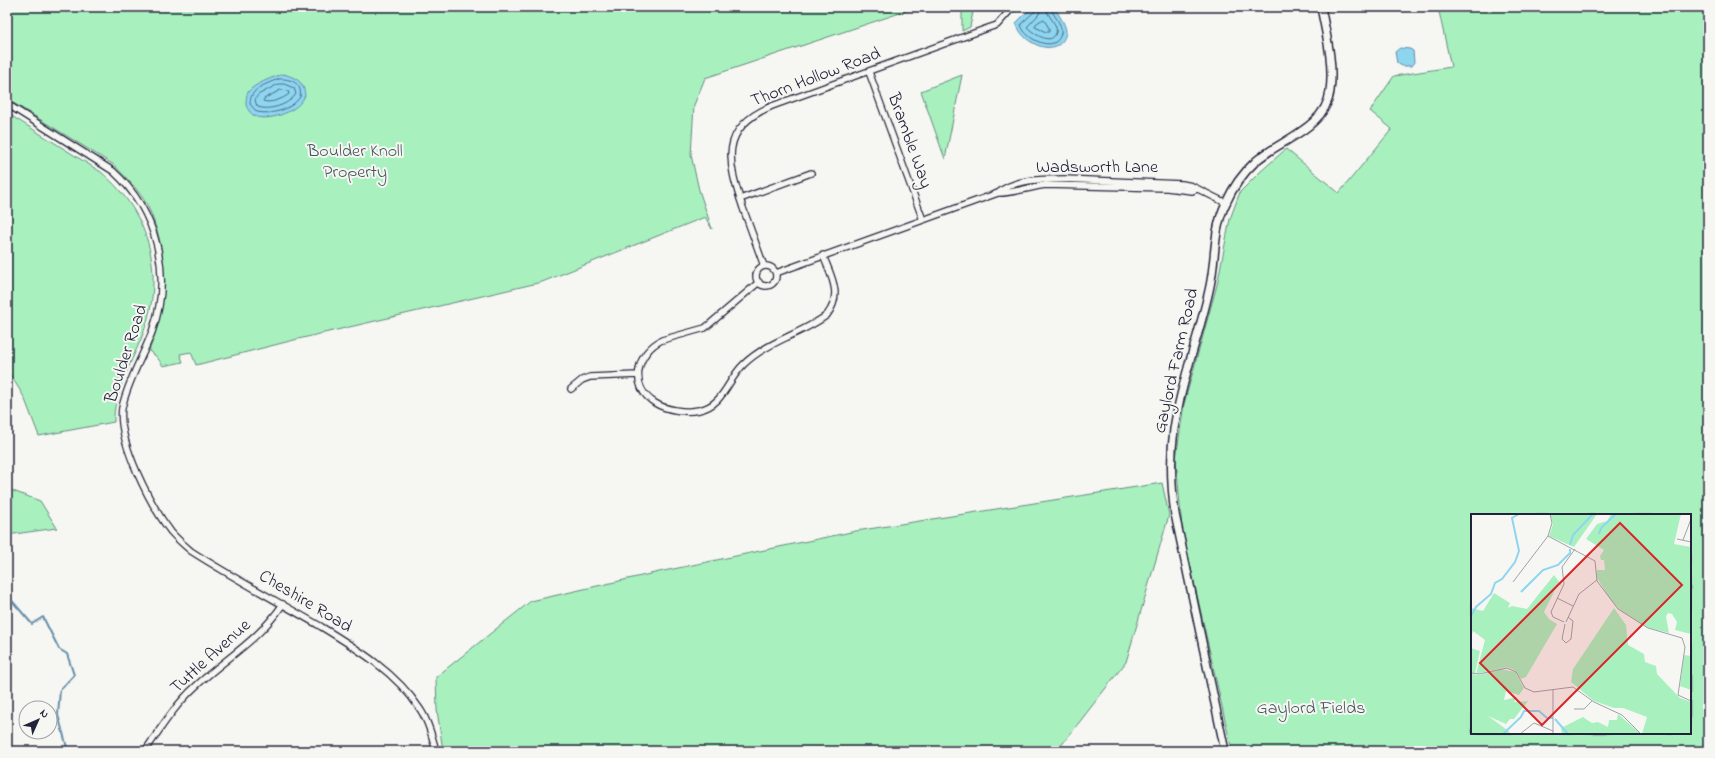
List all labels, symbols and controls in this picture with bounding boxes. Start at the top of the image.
street label: Thorn Hollow Road [747,41,885,115]
street label: Bramble Way [879,89,938,192]
park label: Boulder Knoll Property [306,139,403,186]
street label: Wadsworth Lane [1036,155,1159,181]
street label: Gaylord Farm Road [1148,286,1206,436]
street label: Boulder Road [99,301,155,408]
inset map [1471,514,1691,734]
street label: Cheshire Road [253,564,357,640]
street label: Tuttle Avenue [165,613,258,700]
park label: Gaylord Fields [1257,696,1365,722]
north arrow [18,700,58,740]
text: N [36,705,53,722]

